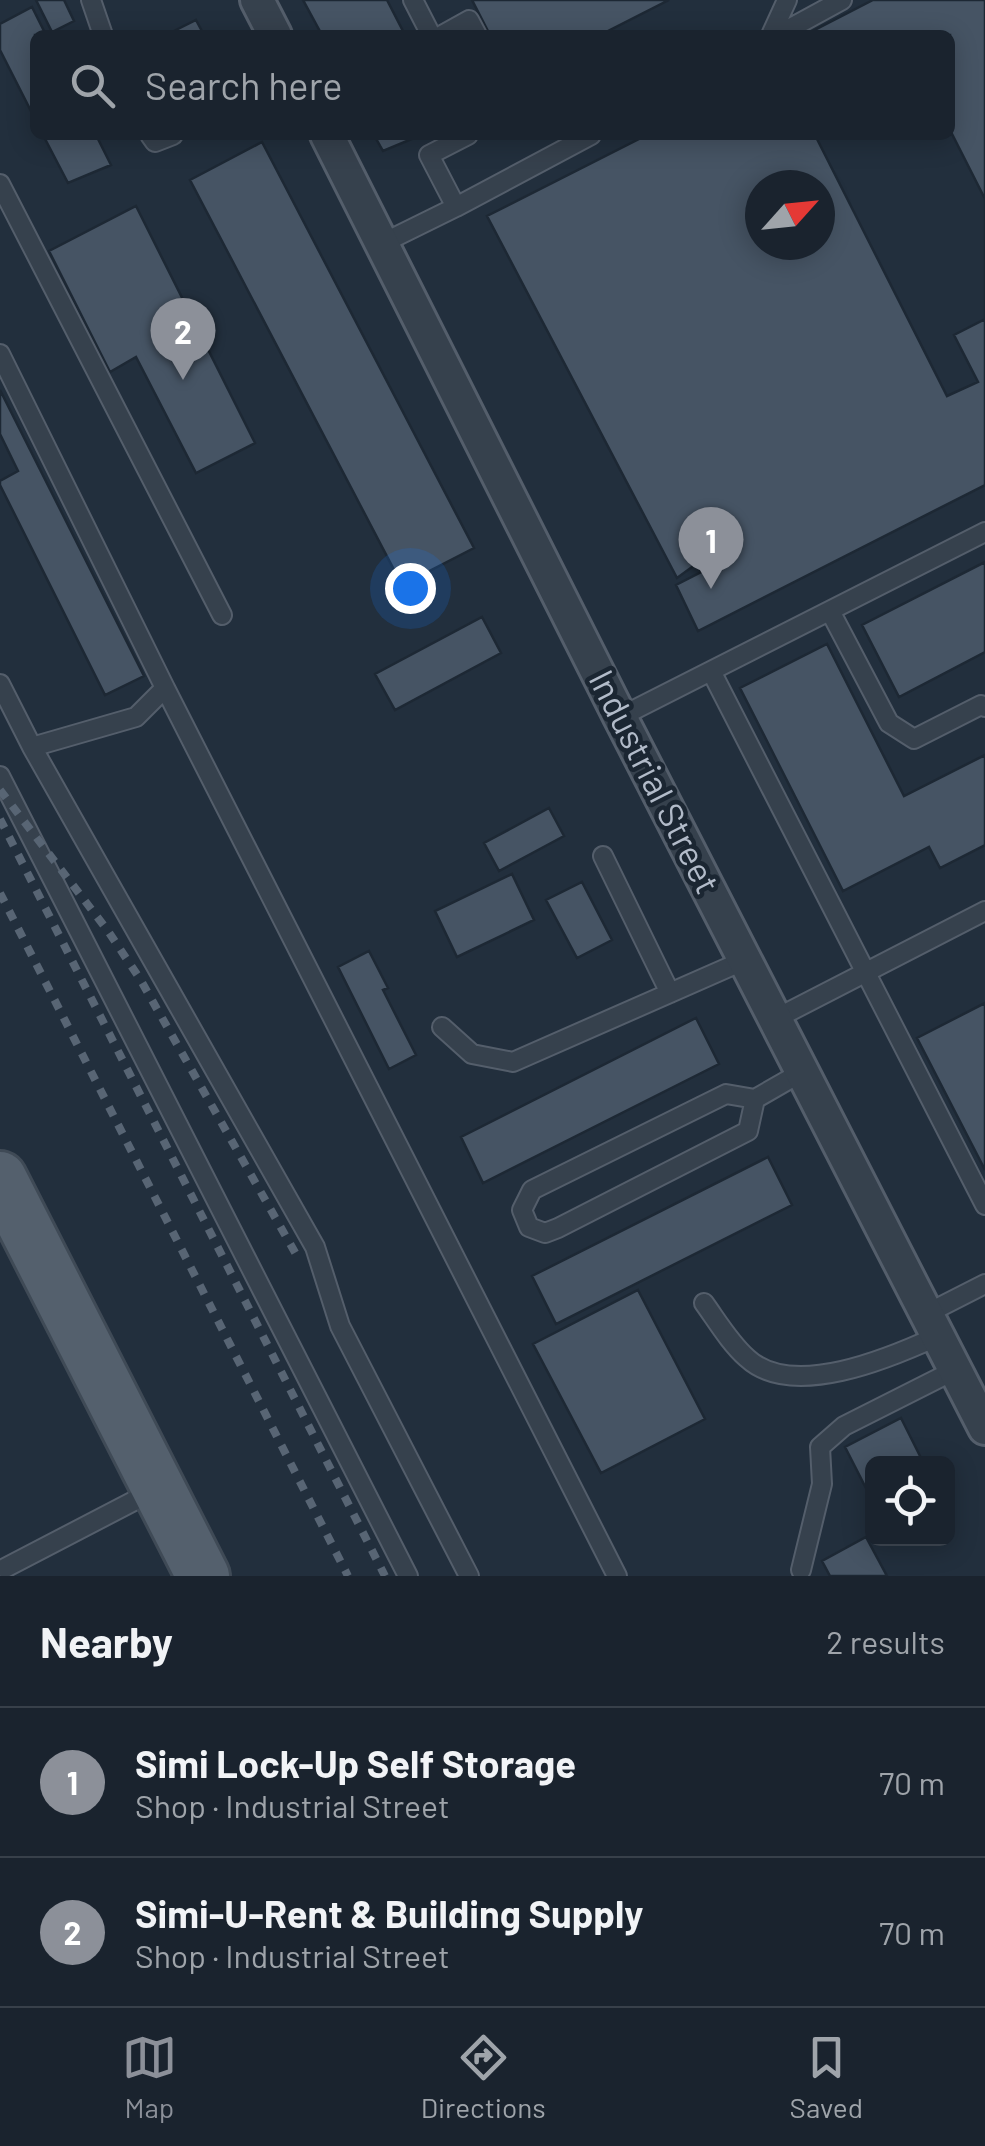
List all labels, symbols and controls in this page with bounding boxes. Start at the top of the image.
search box [30,30,955,140]
icon: search [65,58,120,113]
text: Search here [145,62,343,108]
north arrow [745,170,835,260]
pin: 2 [150,298,216,380]
pin: 1 [678,506,744,589]
your location [385,563,436,614]
street label: Industrial Street [581,662,730,900]
map controls [865,1456,955,1546]
button: locate [865,1456,955,1546]
text: Nearby [40,1616,173,1666]
text: 2 results [826,1622,945,1660]
text: Simi Lock-Up Self Storage [135,1740,576,1786]
text: 1 [67,1763,78,1801]
text: 70 m [879,1763,945,1801]
text: Shop · Industrial Street [135,1786,450,1824]
text: Simi-U-Rent & Building Supply [135,1890,643,1936]
text: 2 [64,1913,81,1951]
text: 70 m [879,1913,945,1951]
text: Shop · Industrial Street [135,1936,450,1974]
tab: Map [122,2030,177,2124]
tab: Directions [421,2030,546,2124]
tab: Saved [790,2030,863,2124]

